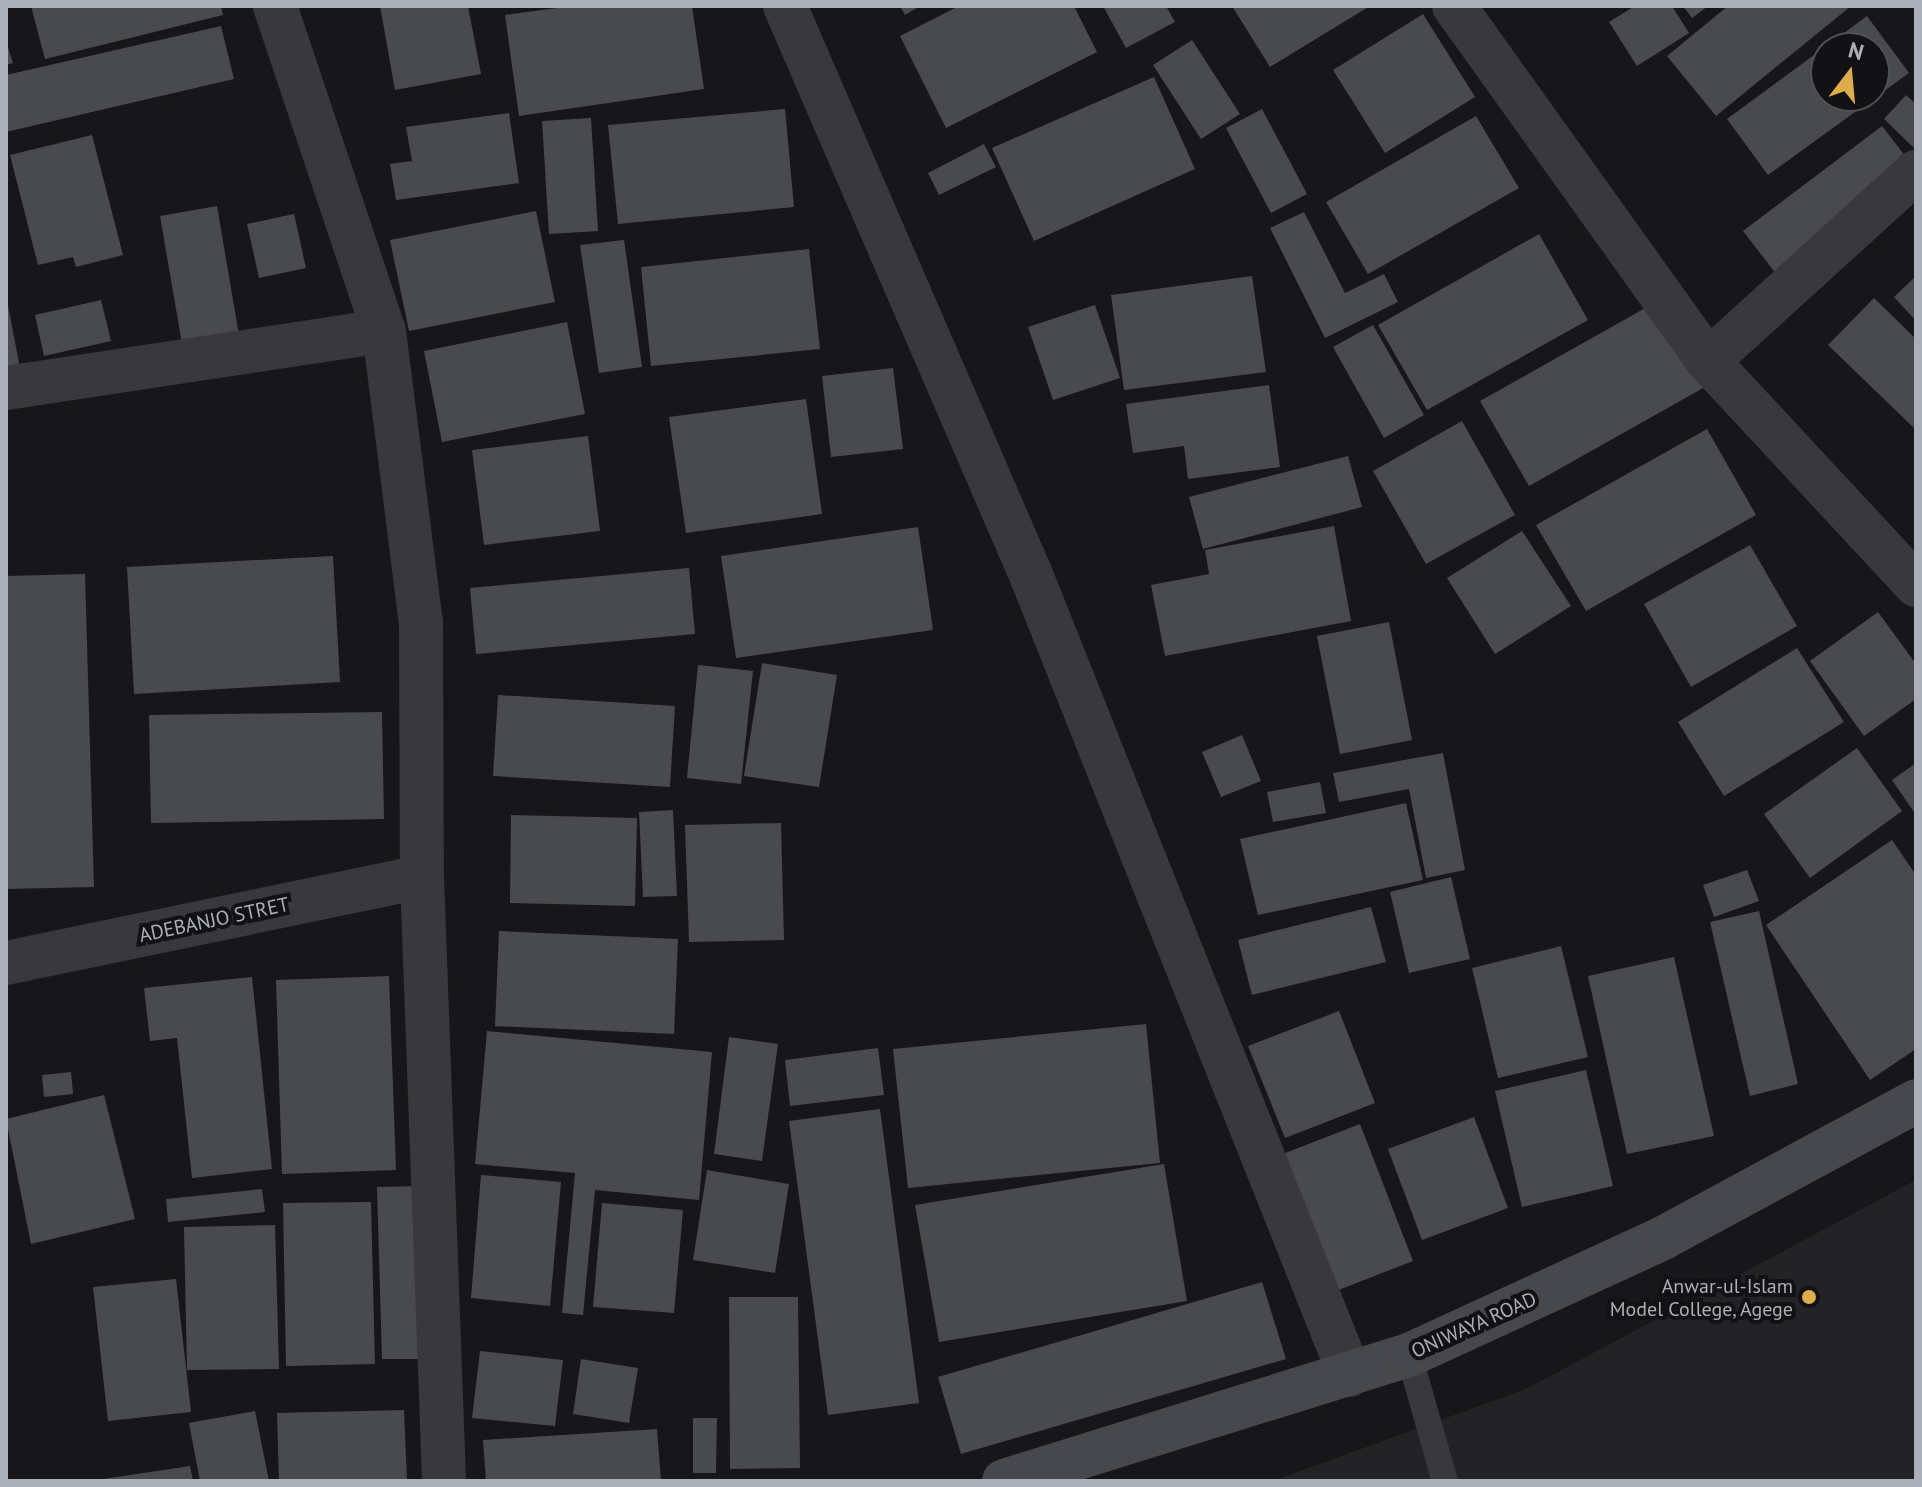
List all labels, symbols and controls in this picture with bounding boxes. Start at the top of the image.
north arrow [1810,32,1890,112]
text: N [1845,35,1867,66]
street label: ADEBANJO STRET [137,892,291,948]
place label: Anwar-ul-Islam Model College, Agege [1608,1274,1793,1321]
street label: ONIWAYA ROAD [1407,1287,1541,1363]
marker: Anwar-ul-Islam Model College, Agege [1800,1288,1818,1306]

